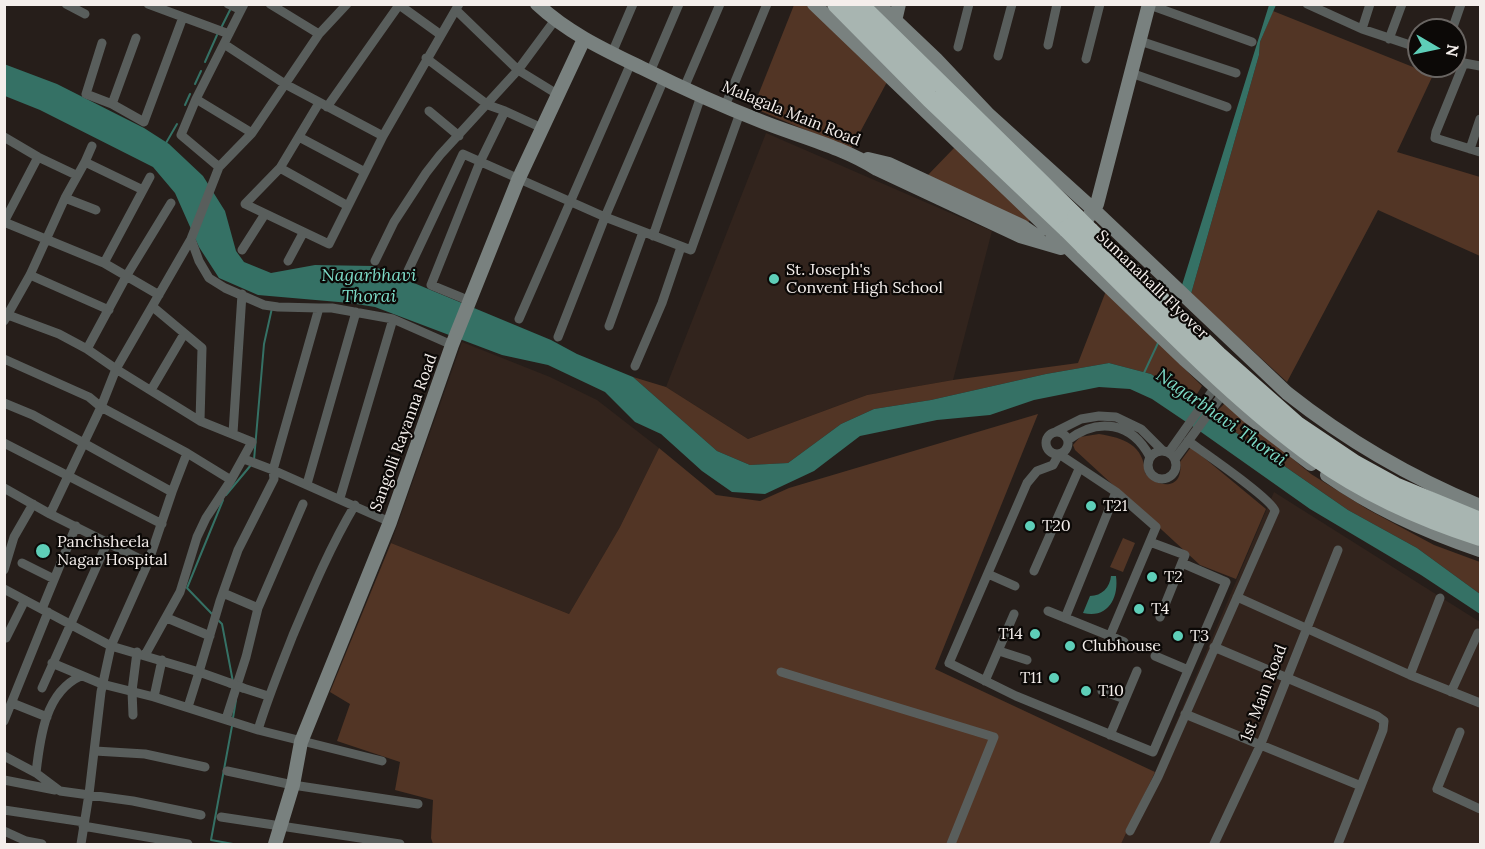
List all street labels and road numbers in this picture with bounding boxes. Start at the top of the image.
street label: Malagala Main Road [719,77,863,151]
street label: Sumanahalli Flyover [1092,227,1212,343]
street label: Sangolli Rayanna Road [367,352,441,514]
street label: 1st Main Road [1237,642,1291,744]

